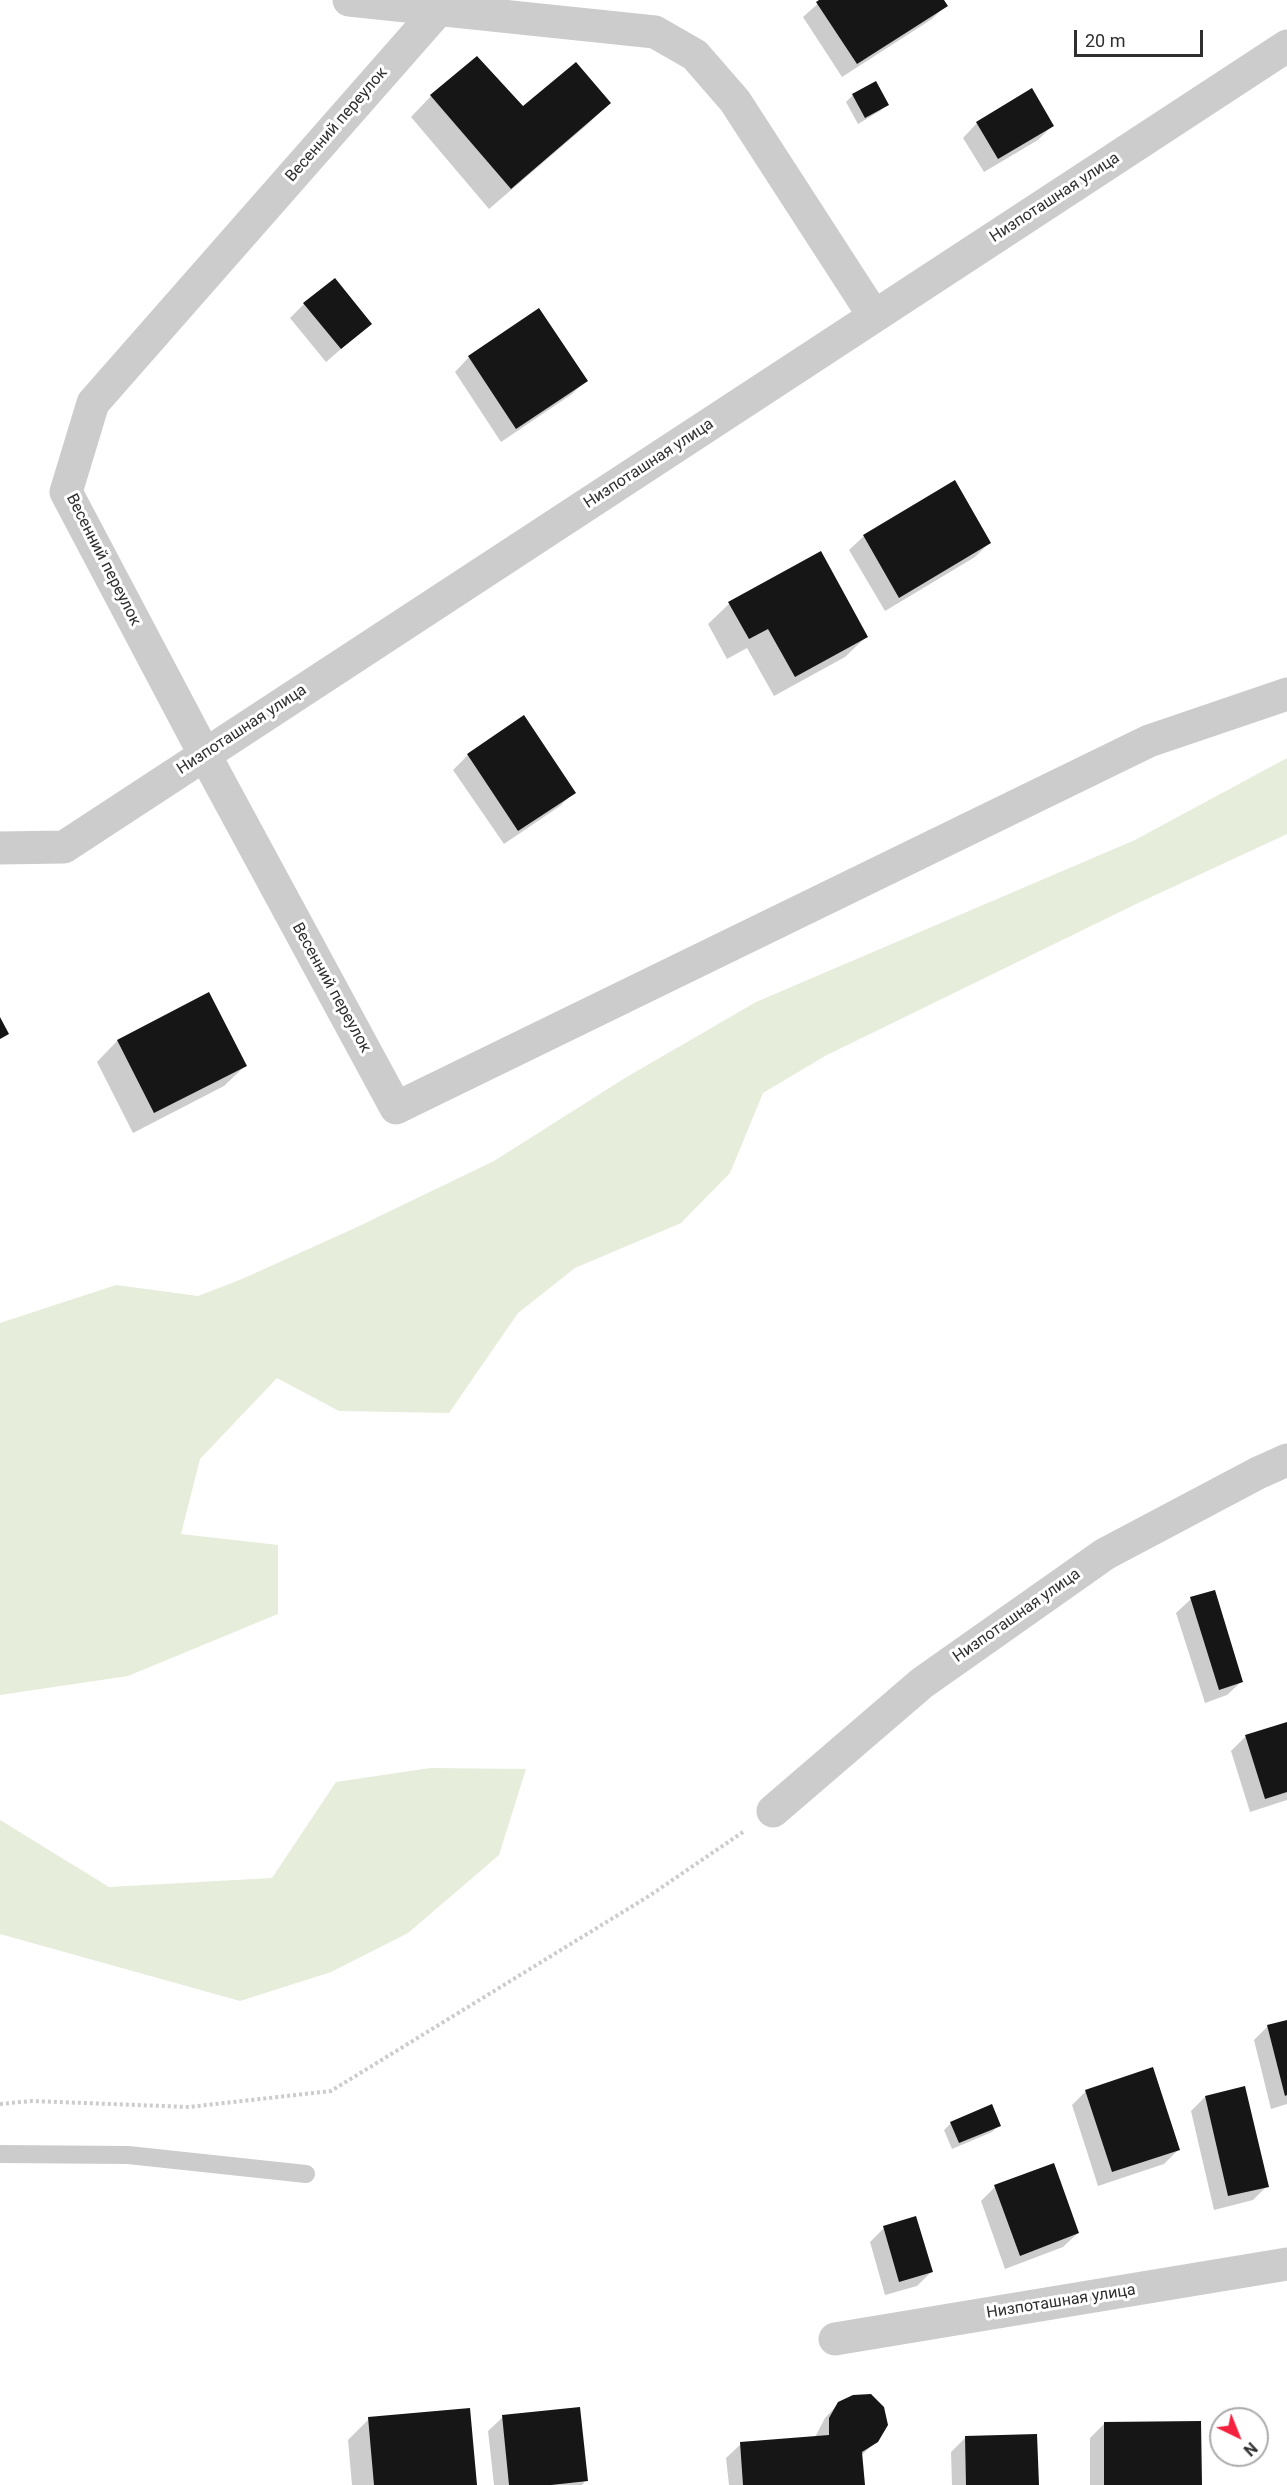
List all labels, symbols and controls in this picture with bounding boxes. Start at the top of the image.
scale bar [1077,18,1206,56]
text: 20 m [1085,30,1125,51]
street label: Весенний переулок [282,64,392,186]
street label: Низпоташная улица [987,149,1123,247]
street label: Низпоташная улица [581,415,717,513]
street label: Весенний переулок [61,491,145,629]
street label: Низпоташная улица [174,681,310,779]
street label: Весенний переулок [287,920,375,1056]
street label: Низпоташная улица [950,1565,1084,1667]
street label: Низпоташная улица [985,2281,1137,2323]
north arrow [1209,2407,1269,2467]
text: N [1240,2438,1261,2460]

